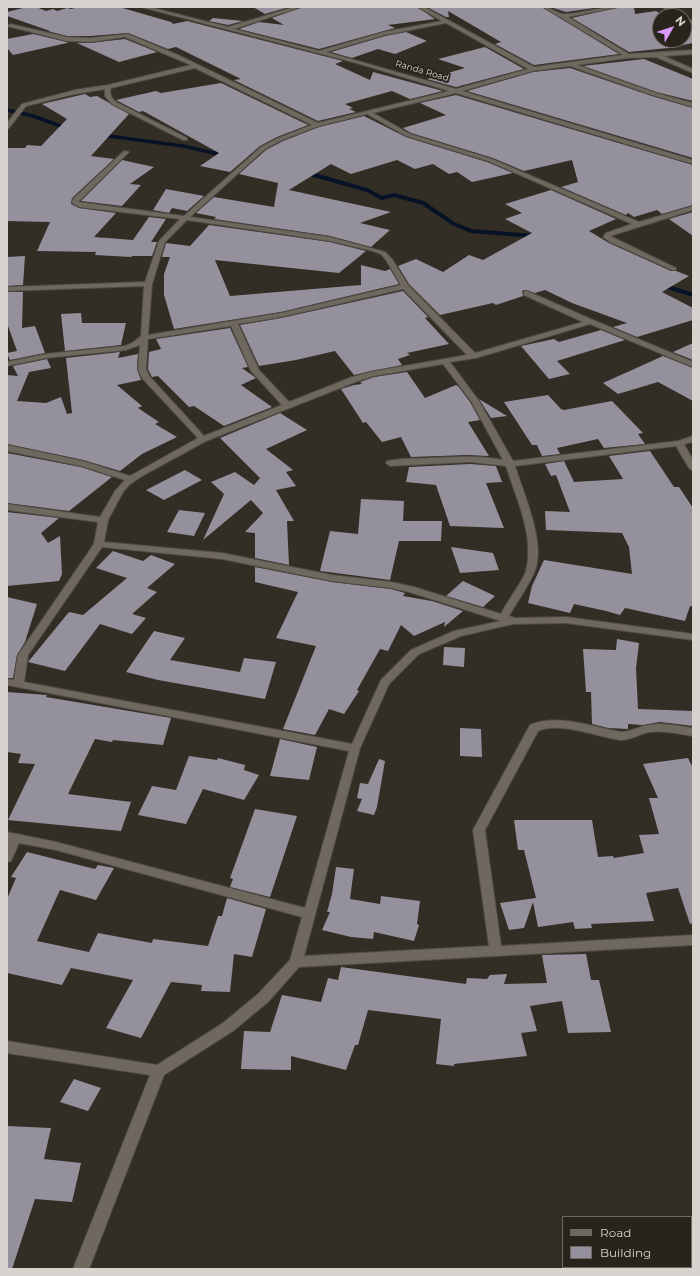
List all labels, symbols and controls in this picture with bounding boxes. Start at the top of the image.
north arrow [652,8,692,48]
text: N [672,13,689,29]
street label: Randa Road [394,58,450,84]
legend [562,1216,692,1268]
text: Road [600,1225,631,1240]
text: Building [600,1245,651,1260]

